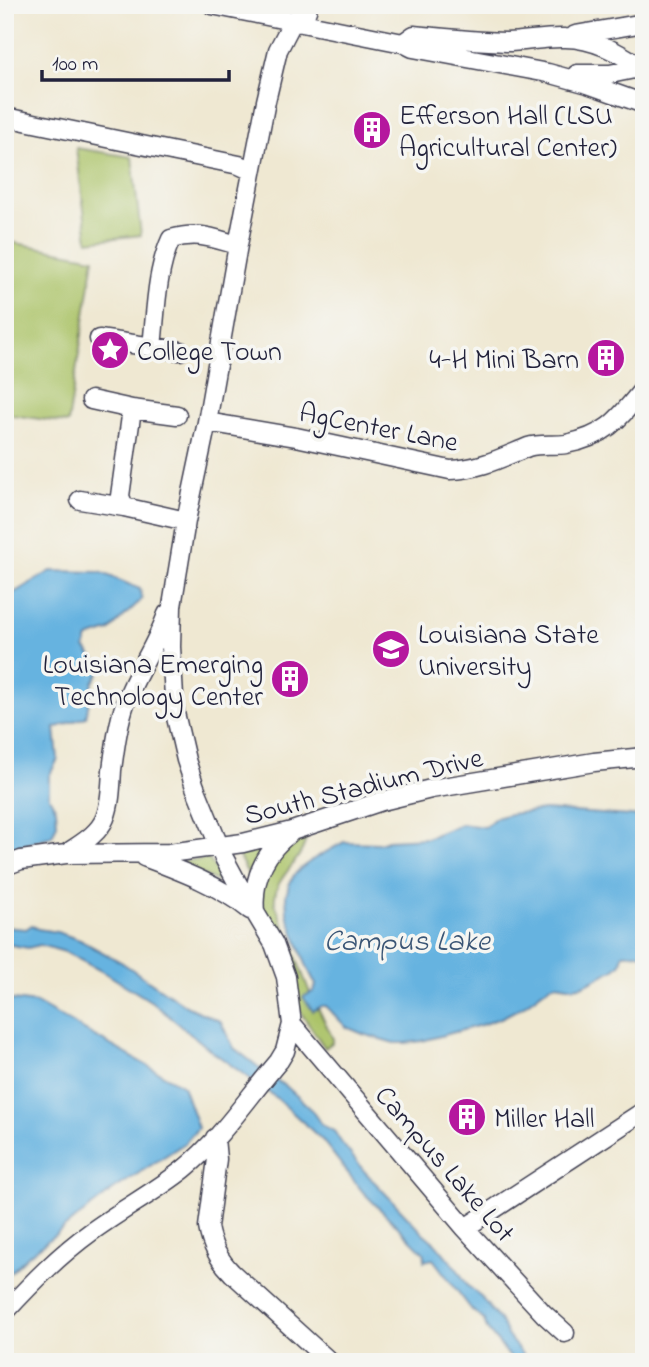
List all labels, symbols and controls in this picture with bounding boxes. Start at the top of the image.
scale bar [42,38,229,82]
text: 100 m [52,50,98,80]
place label: Efferson Hall (LSU Agricultural Center) [399,97,617,170]
building icon: Efferson Hall (LSU Agricultural Center) [351,109,393,151]
place icon: College Town [89,329,131,371]
place label: College Town [137,333,282,374]
building icon: 4-H Mini Barn [585,337,627,379]
place label: 4-H Mini Barn [429,341,579,382]
street label: AgCenter Lane [295,394,462,465]
place label: Louisiana State University [418,616,599,689]
school or university icon: Louisiana State University [370,628,412,670]
place label: Louisiana Emerging Technology Center [43,646,263,719]
building icon: Louisiana Emerging Technology Center [269,658,311,700]
street label: South Stadium Drive [240,739,488,838]
water label: Campus Lake [324,921,492,965]
street label: Campus Lake Lot [364,1078,523,1253]
building icon: Miller Hall [446,1096,488,1138]
place label: Miller Hall [494,1100,594,1141]

